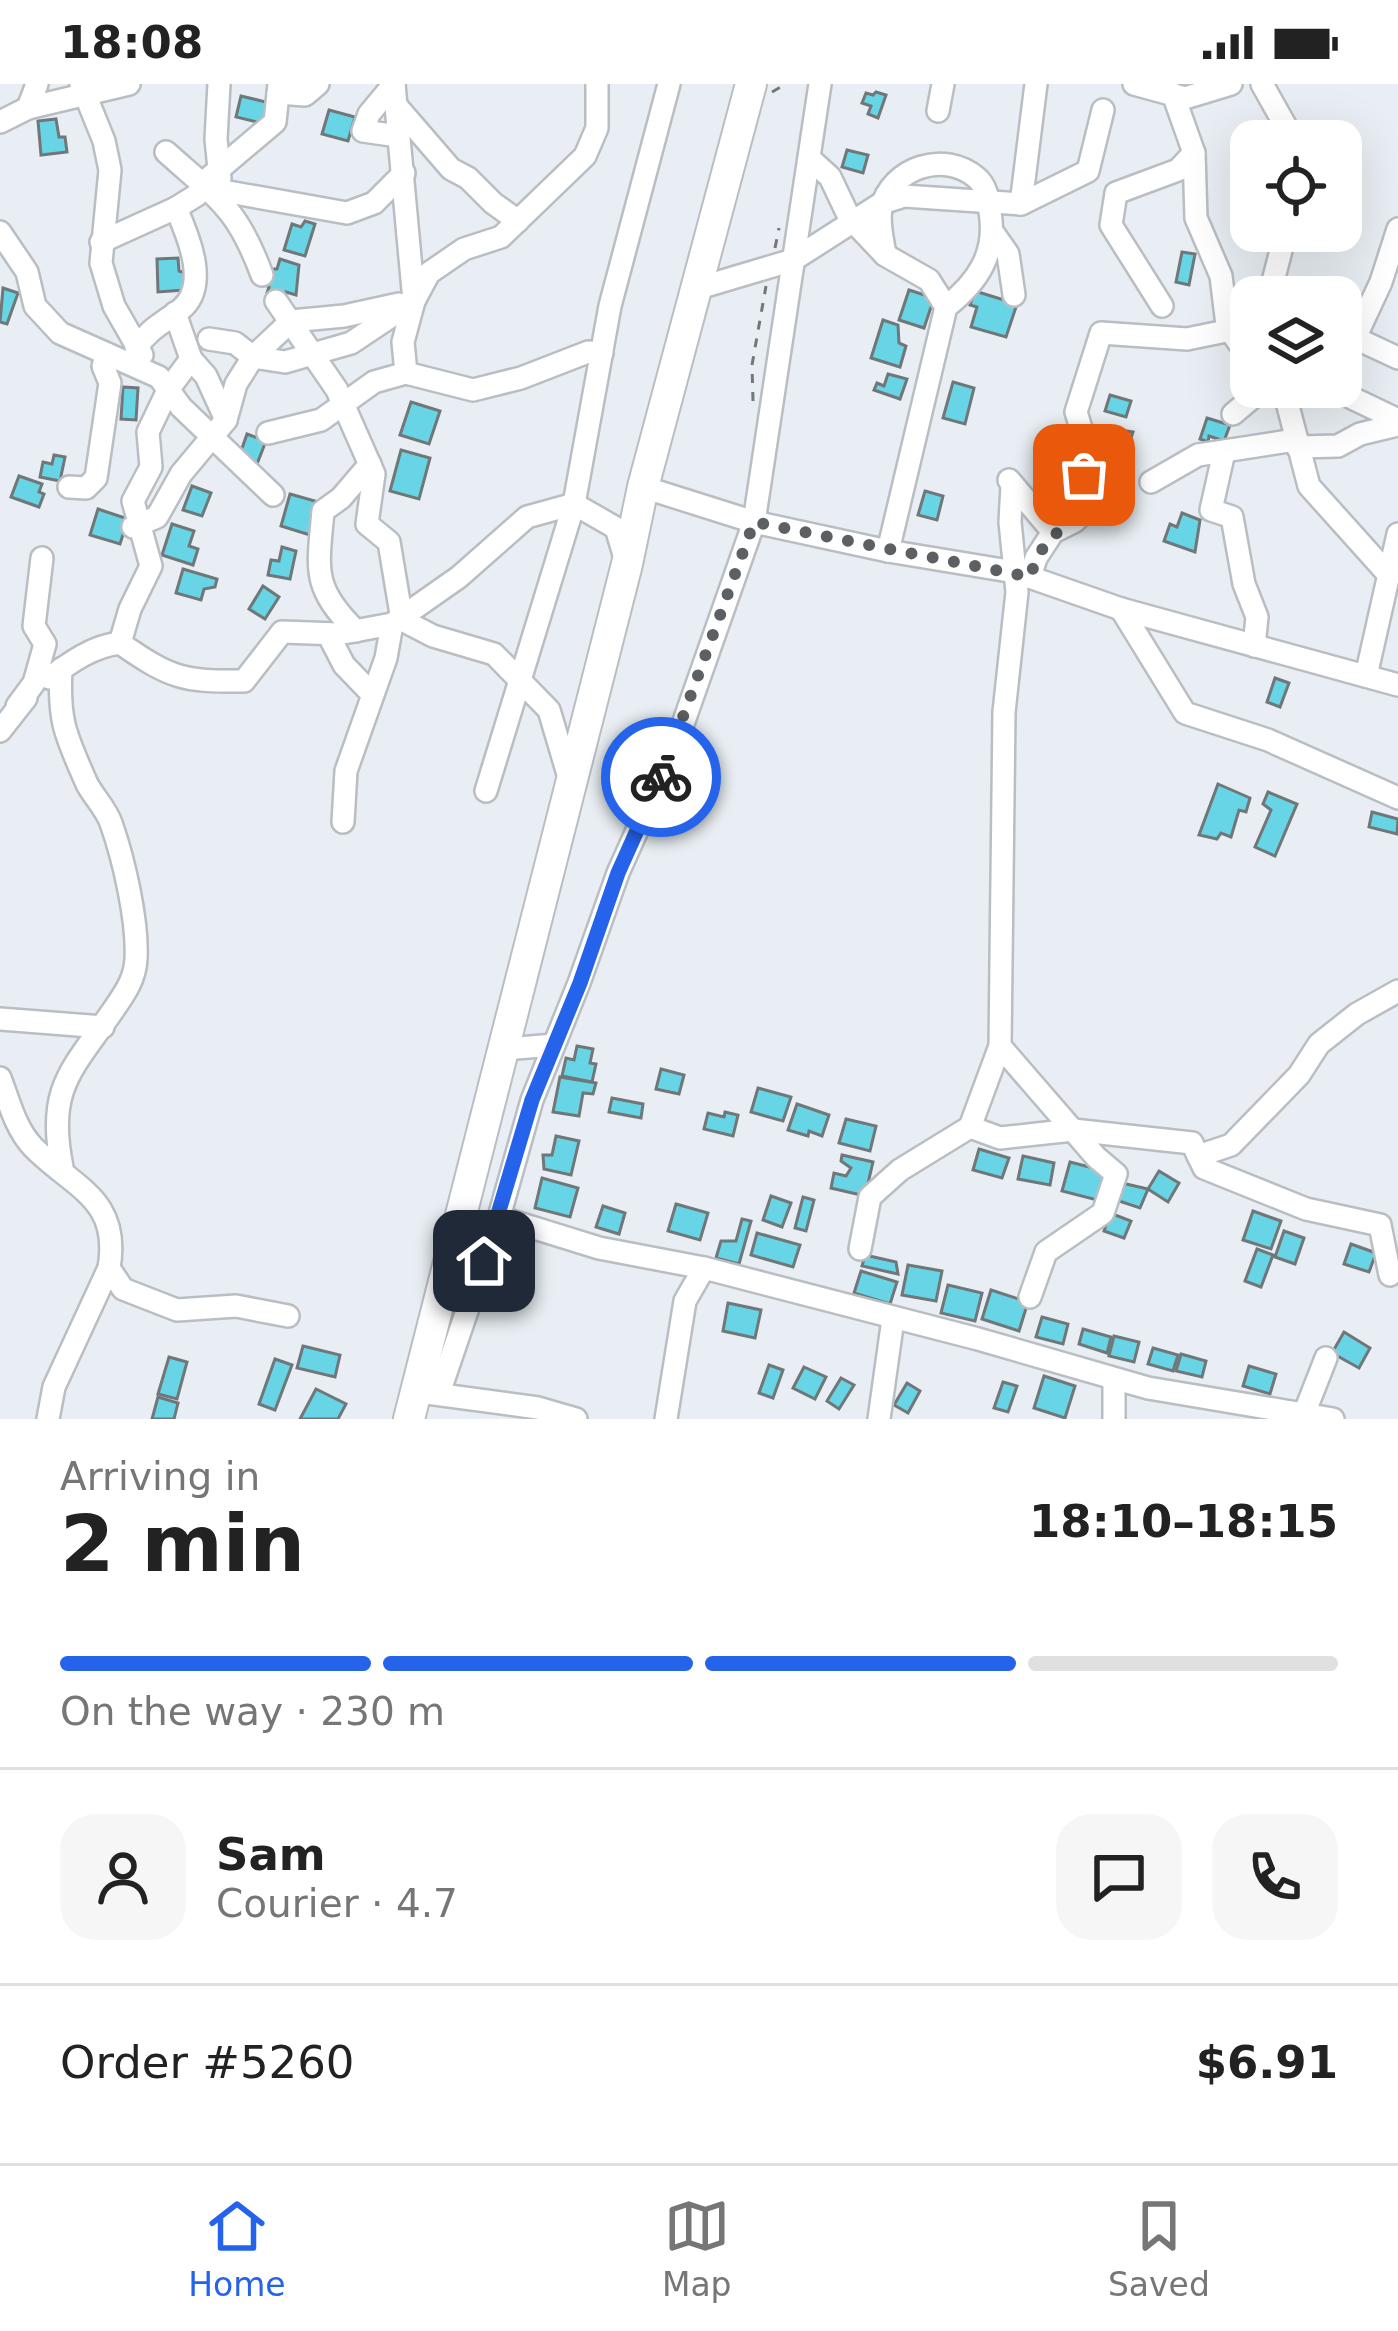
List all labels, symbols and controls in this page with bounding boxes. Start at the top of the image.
text: 18:08 [60,16,203,69]
map controls [1230,120,1362,408]
button: locate [1230,120,1362,252]
button: layers [1230,276,1362,408]
pin [1033,424,1135,526]
icon: bag [1051,442,1117,508]
courier [601,717,721,837]
icon: bike [628,744,694,810]
pin [433,1210,535,1312]
icon: home [451,1228,517,1294]
text: Arriving in [60,1454,260,1499]
text: 18:10–18:15 [1029,1495,1338,1548]
text: 2 min [60,1499,305,1589]
text: On the way · 230 m [60,1689,445,1734]
button: person [60,1814,186,1940]
button: chat [1056,1814,1182,1940]
button: phone [1212,1814,1338,1940]
text: Sam [216,1828,326,1881]
text: Courier · 4.7 [216,1881,458,1926]
text: Order #5260 [60,2036,354,2089]
text: $6.91 [1196,2036,1338,2089]
tab: Home [188,2193,286,2304]
tab: Map [662,2193,732,2304]
tab: Saved [1108,2193,1210,2304]

